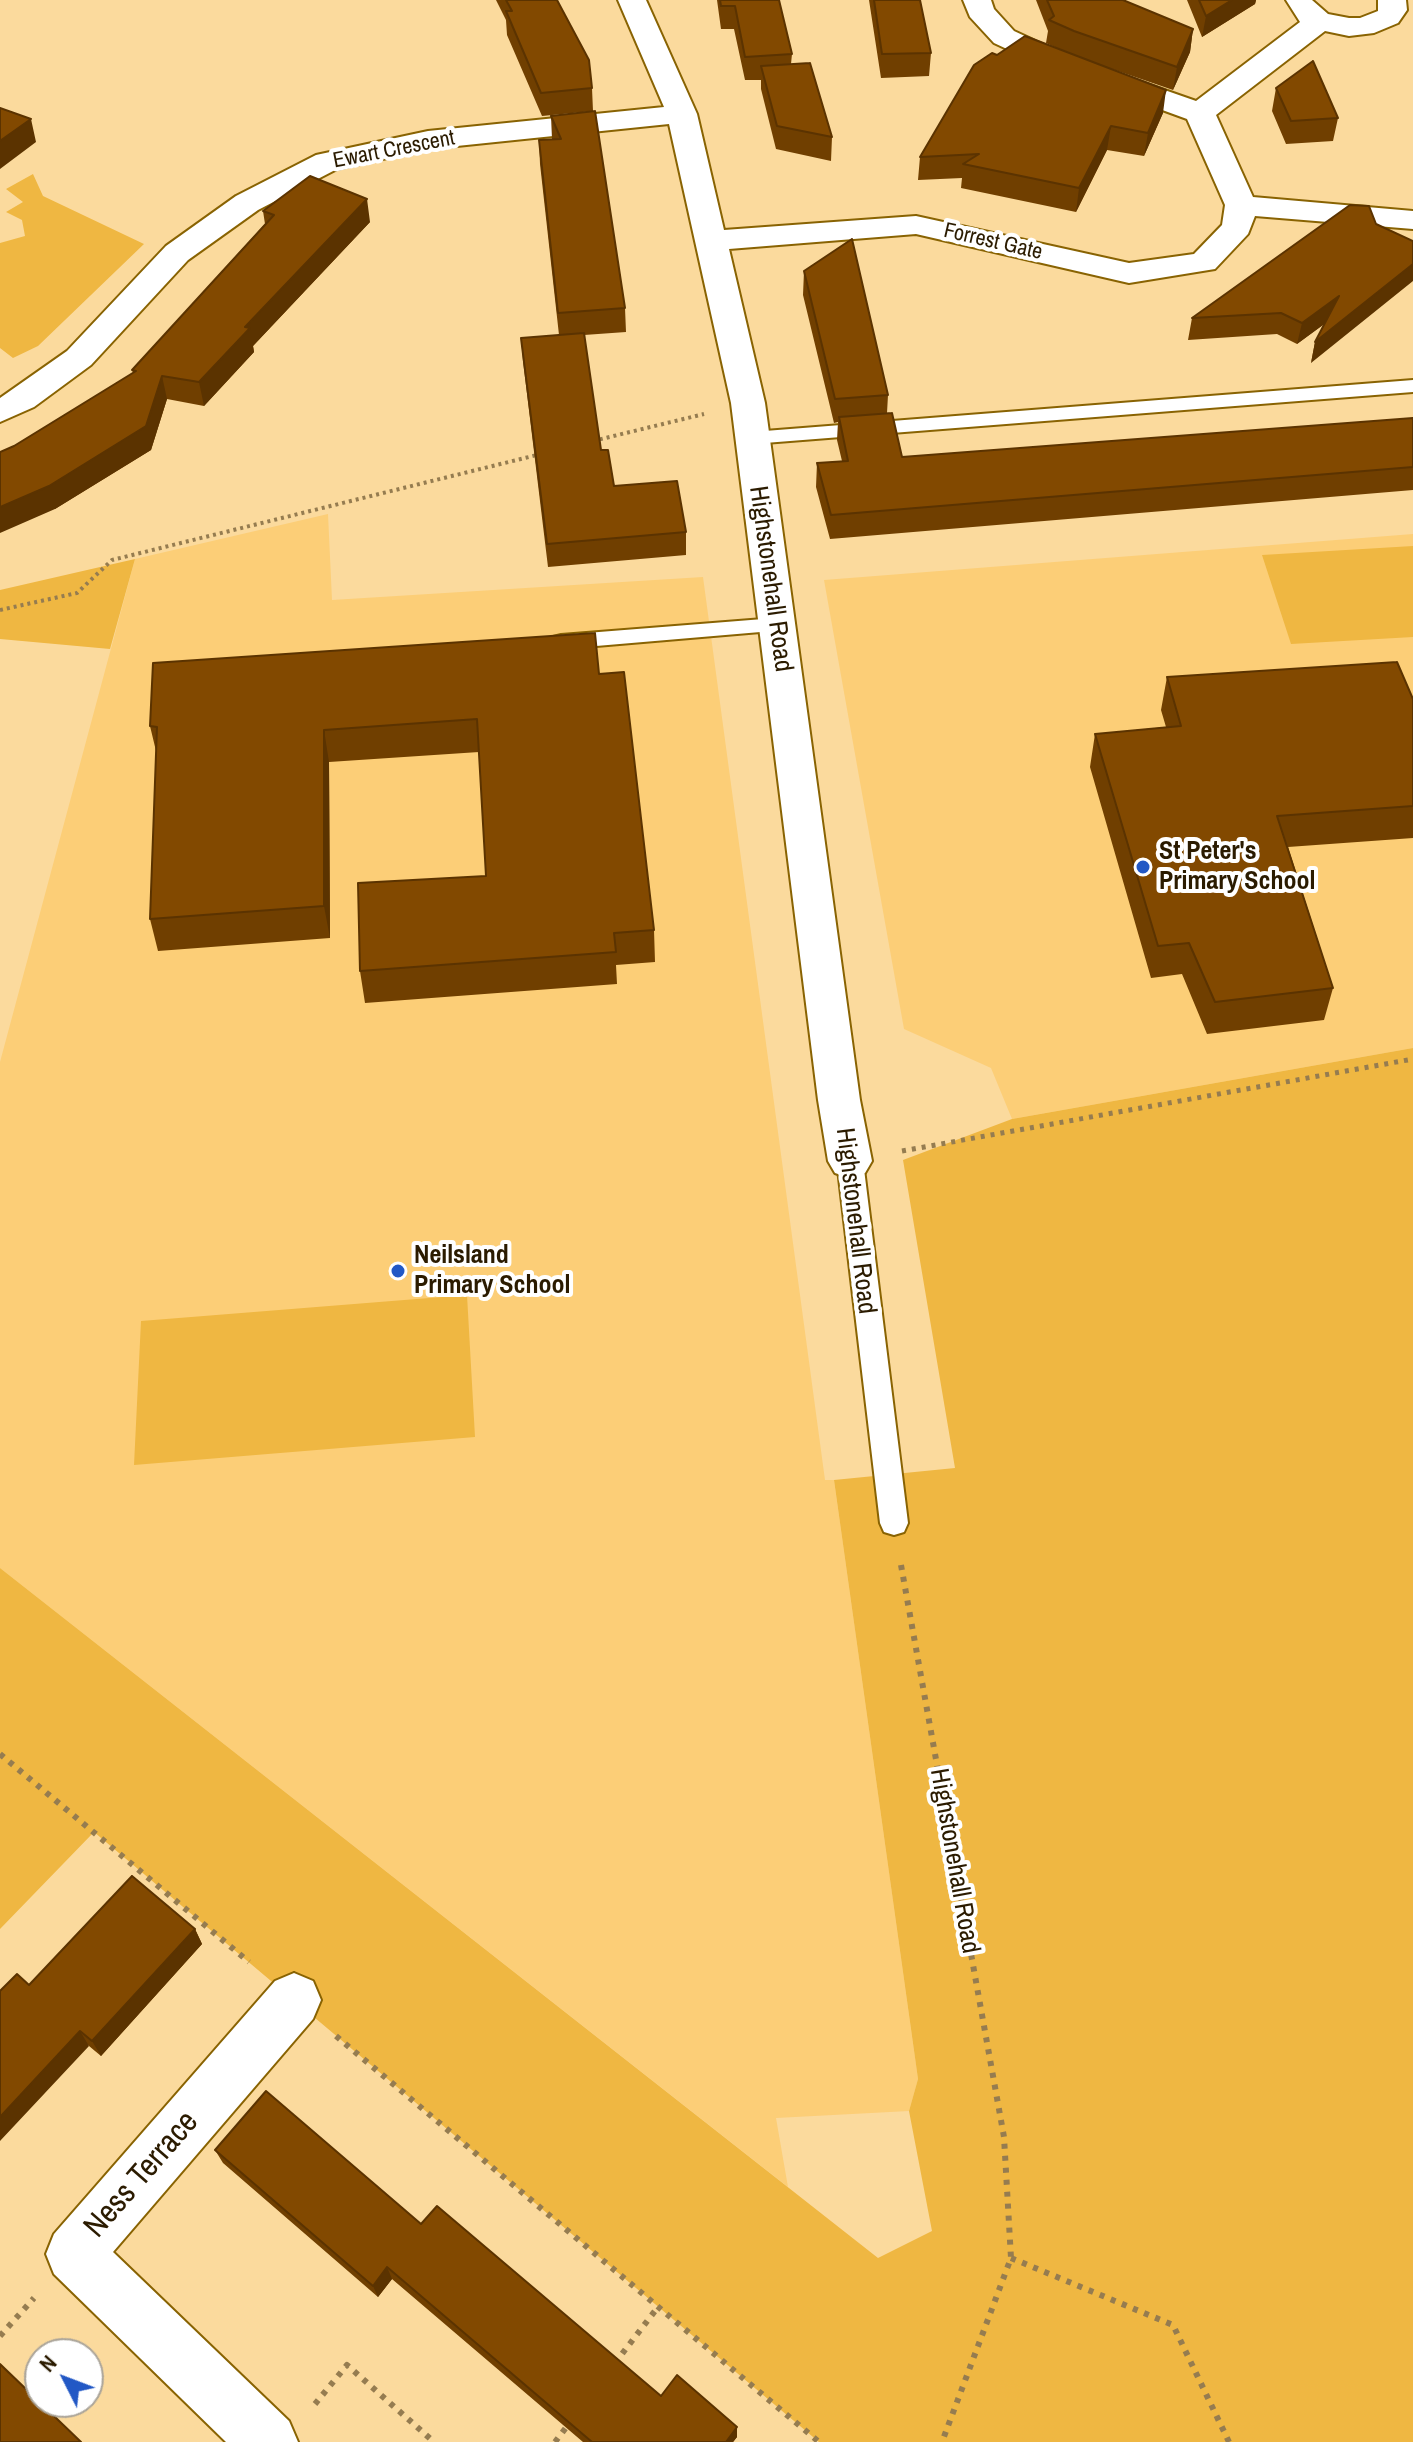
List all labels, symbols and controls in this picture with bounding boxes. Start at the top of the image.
street label: Ewart Crescent [331,125,457,175]
street label: Forrest Gate [941,218,1045,266]
street label: Highstonehall Road [742,484,798,674]
place label: St Peter's Primary School [1159,836,1315,898]
marker: St Peter's Primary School [1134,858,1152,876]
street label: Highstonehall Road [828,1126,882,1316]
place label: Neilsland Primary School [414,1240,570,1302]
marker: Neilsland Primary School [389,1262,407,1280]
street label: Highstonehall Road [922,1766,986,1956]
street label: Ness Terrace [77,2104,207,2246]
north arrow [24,2338,104,2418]
text: N [32,2348,63,2378]

